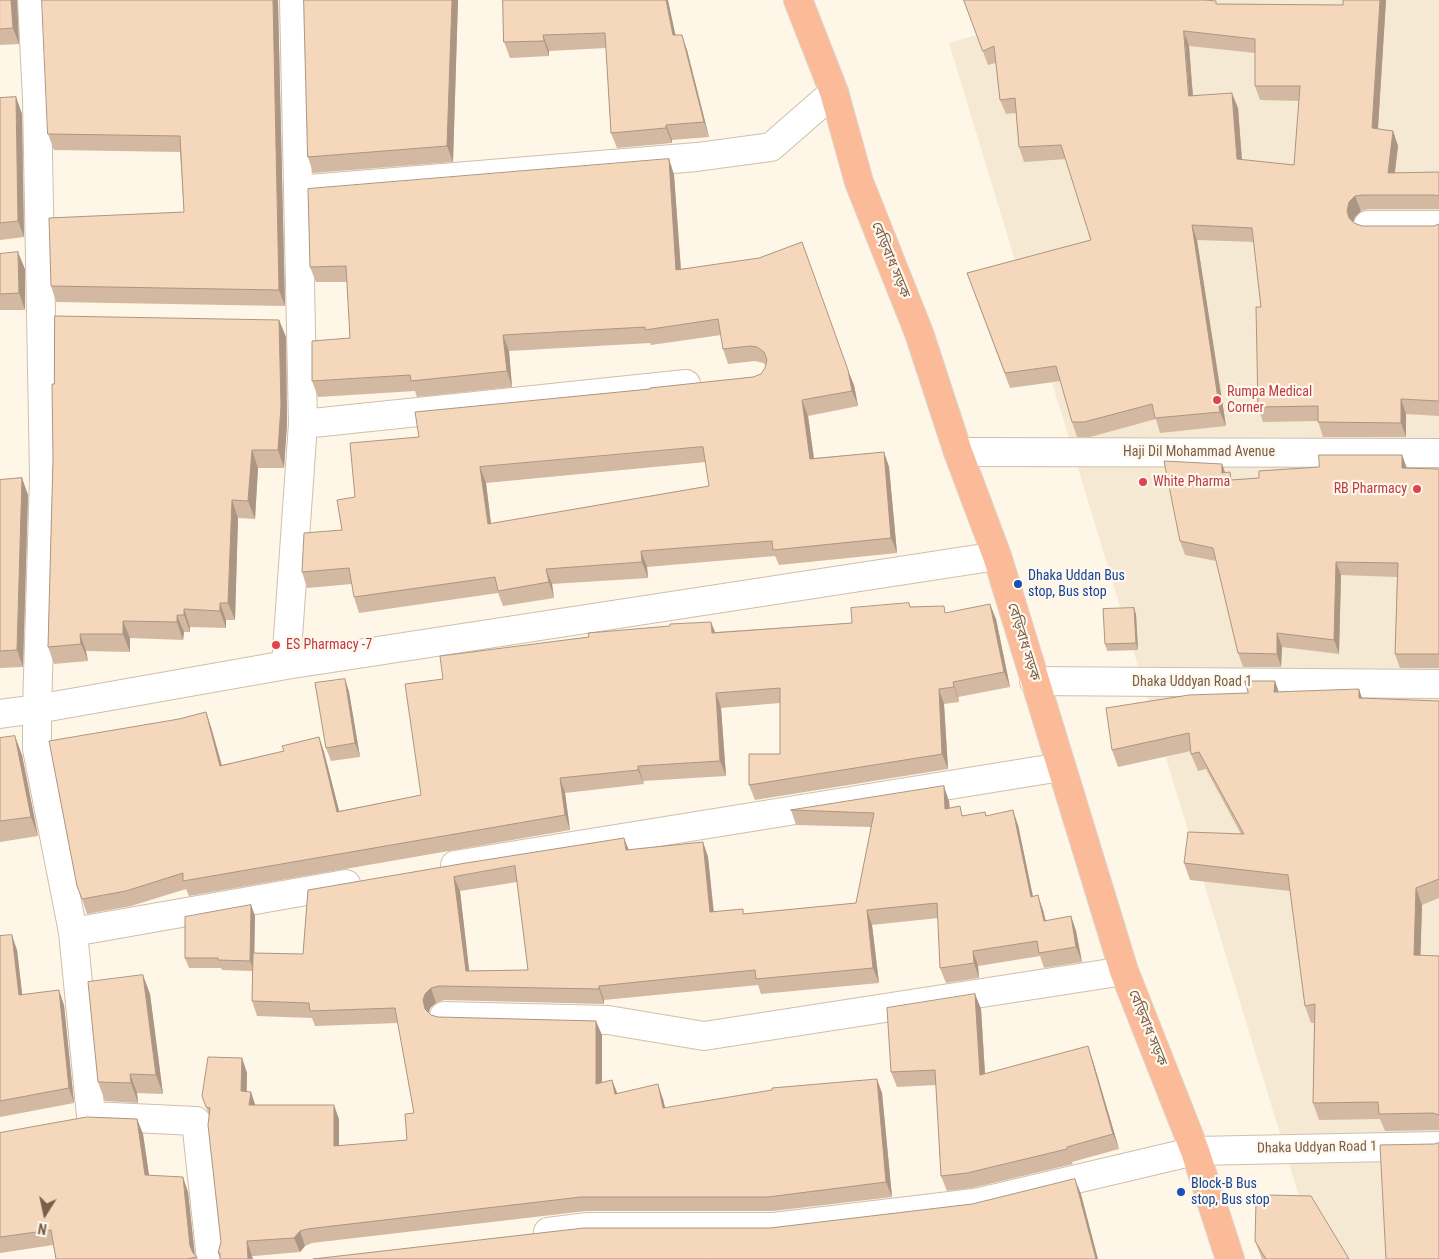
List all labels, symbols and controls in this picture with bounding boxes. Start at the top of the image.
street label: বেড়িবাধ সড়ক [867,219,913,301]
place label: Rumpa Medical Corner [1227,384,1312,417]
marker: Rumpa Medical Corner [1211,394,1223,406]
street label: Haji Dil Mohammad Avenue [1123,444,1275,460]
place label: White Pharma [1153,474,1230,490]
marker: White Pharma [1137,476,1149,488]
place label: RB Pharmacy [1334,481,1407,497]
marker: RB Pharmacy [1411,483,1423,495]
place label: Dhaka Uddan Bus stop, Bus stop [1028,568,1125,600]
marker: Dhaka Uddan Bus stop, Bus stop [1012,578,1024,590]
street label: বেড়িবাধ সড়ক [1003,601,1043,683]
place label: ES Pharmacy -7 [286,637,372,653]
marker: ES Pharmacy -7 [270,639,282,651]
street label: Dhaka Uddyan Road 1 [1132,674,1252,690]
street label: বেড়িবাধ সড়ক [1124,987,1170,1069]
street label: Dhaka Uddyan Road 1 [1257,1139,1377,1157]
place label: Block-B Bus stop, Bus stop [1191,1176,1270,1208]
marker: Block-B Bus stop, Bus stop [1175,1186,1187,1198]
north arrow [20,1189,70,1239]
text: N [37,1220,48,1237]

